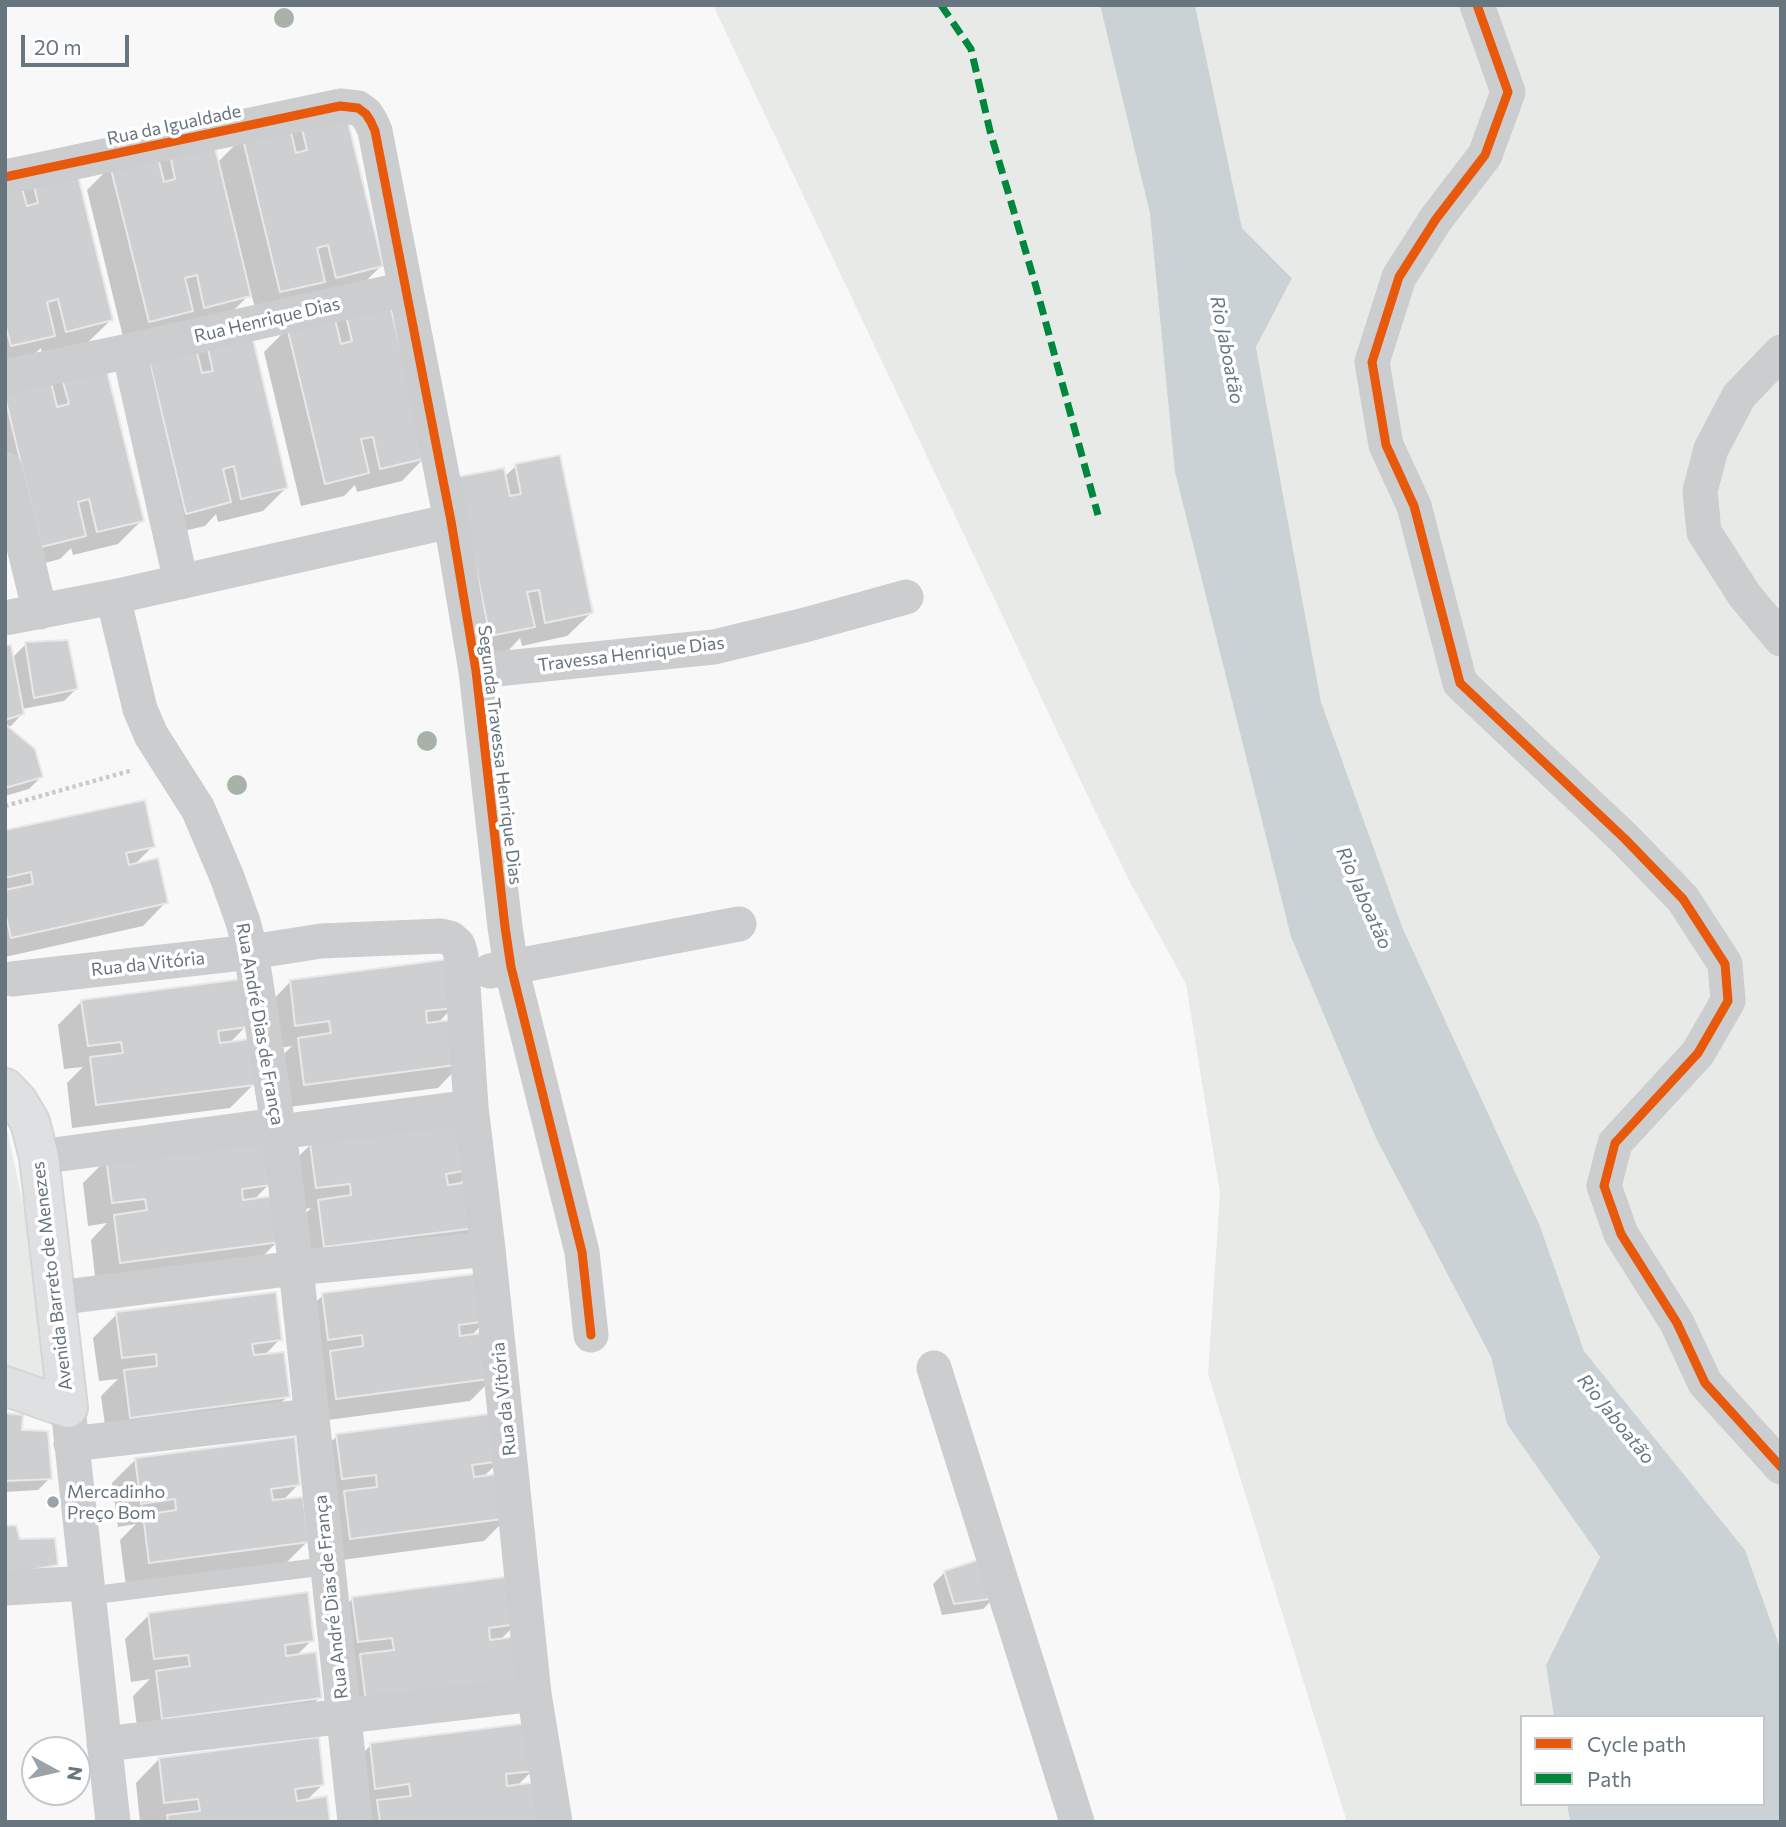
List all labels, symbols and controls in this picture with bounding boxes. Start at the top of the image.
scale bar [24,21,133,65]
text: 20 m [34,34,82,59]
street label: Rua da Igualdade [105,100,243,150]
street label: Rua Henrique Dias [192,293,342,347]
water label: Rio Jaboatão [1205,294,1249,406]
street label: Segunda Travessa Henrique Dias [473,624,527,886]
street label: Travessa Henrique Dias [536,632,726,676]
water label: Rio Jaboatão [1331,843,1397,953]
street label: Rua André Dias de França [232,921,288,1127]
street label: Rua da Vitória [90,947,206,981]
street label: Avenida Barreto de Menezes [27,1160,77,1392]
street label: Rua da Vitória [487,1341,521,1457]
water label: Rio Jaboatão [1573,1369,1659,1469]
place label: Mercadinho Preço Bom [67,1481,165,1524]
marker: Mercadinho Preço Bom [45,1494,61,1510]
street label: Rua André Dias de França [310,1494,352,1700]
legend [1520,1715,1765,1806]
text: Cycle path [1587,1731,1686,1756]
north arrow [21,1736,91,1806]
text: N [63,1765,88,1782]
text: Path [1587,1766,1632,1791]

